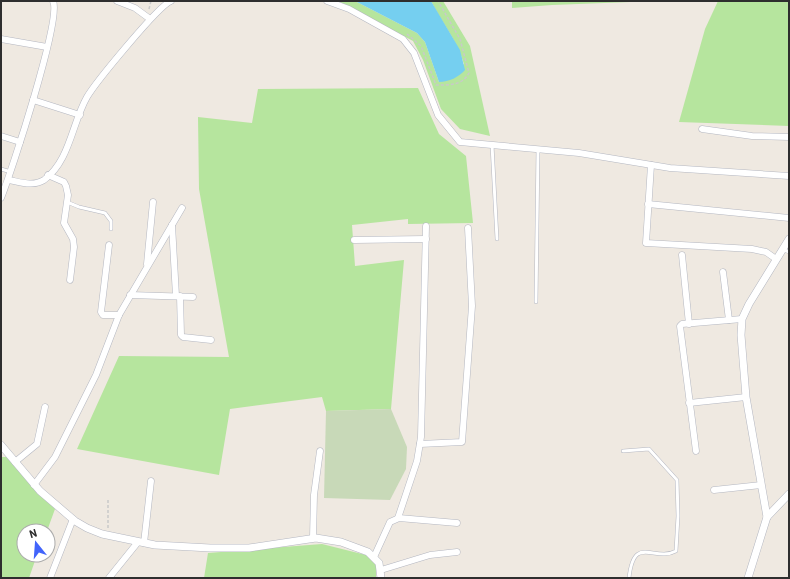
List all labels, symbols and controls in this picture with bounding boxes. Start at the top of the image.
north arrow [16,523,56,563]
text: N [28,526,38,540]

